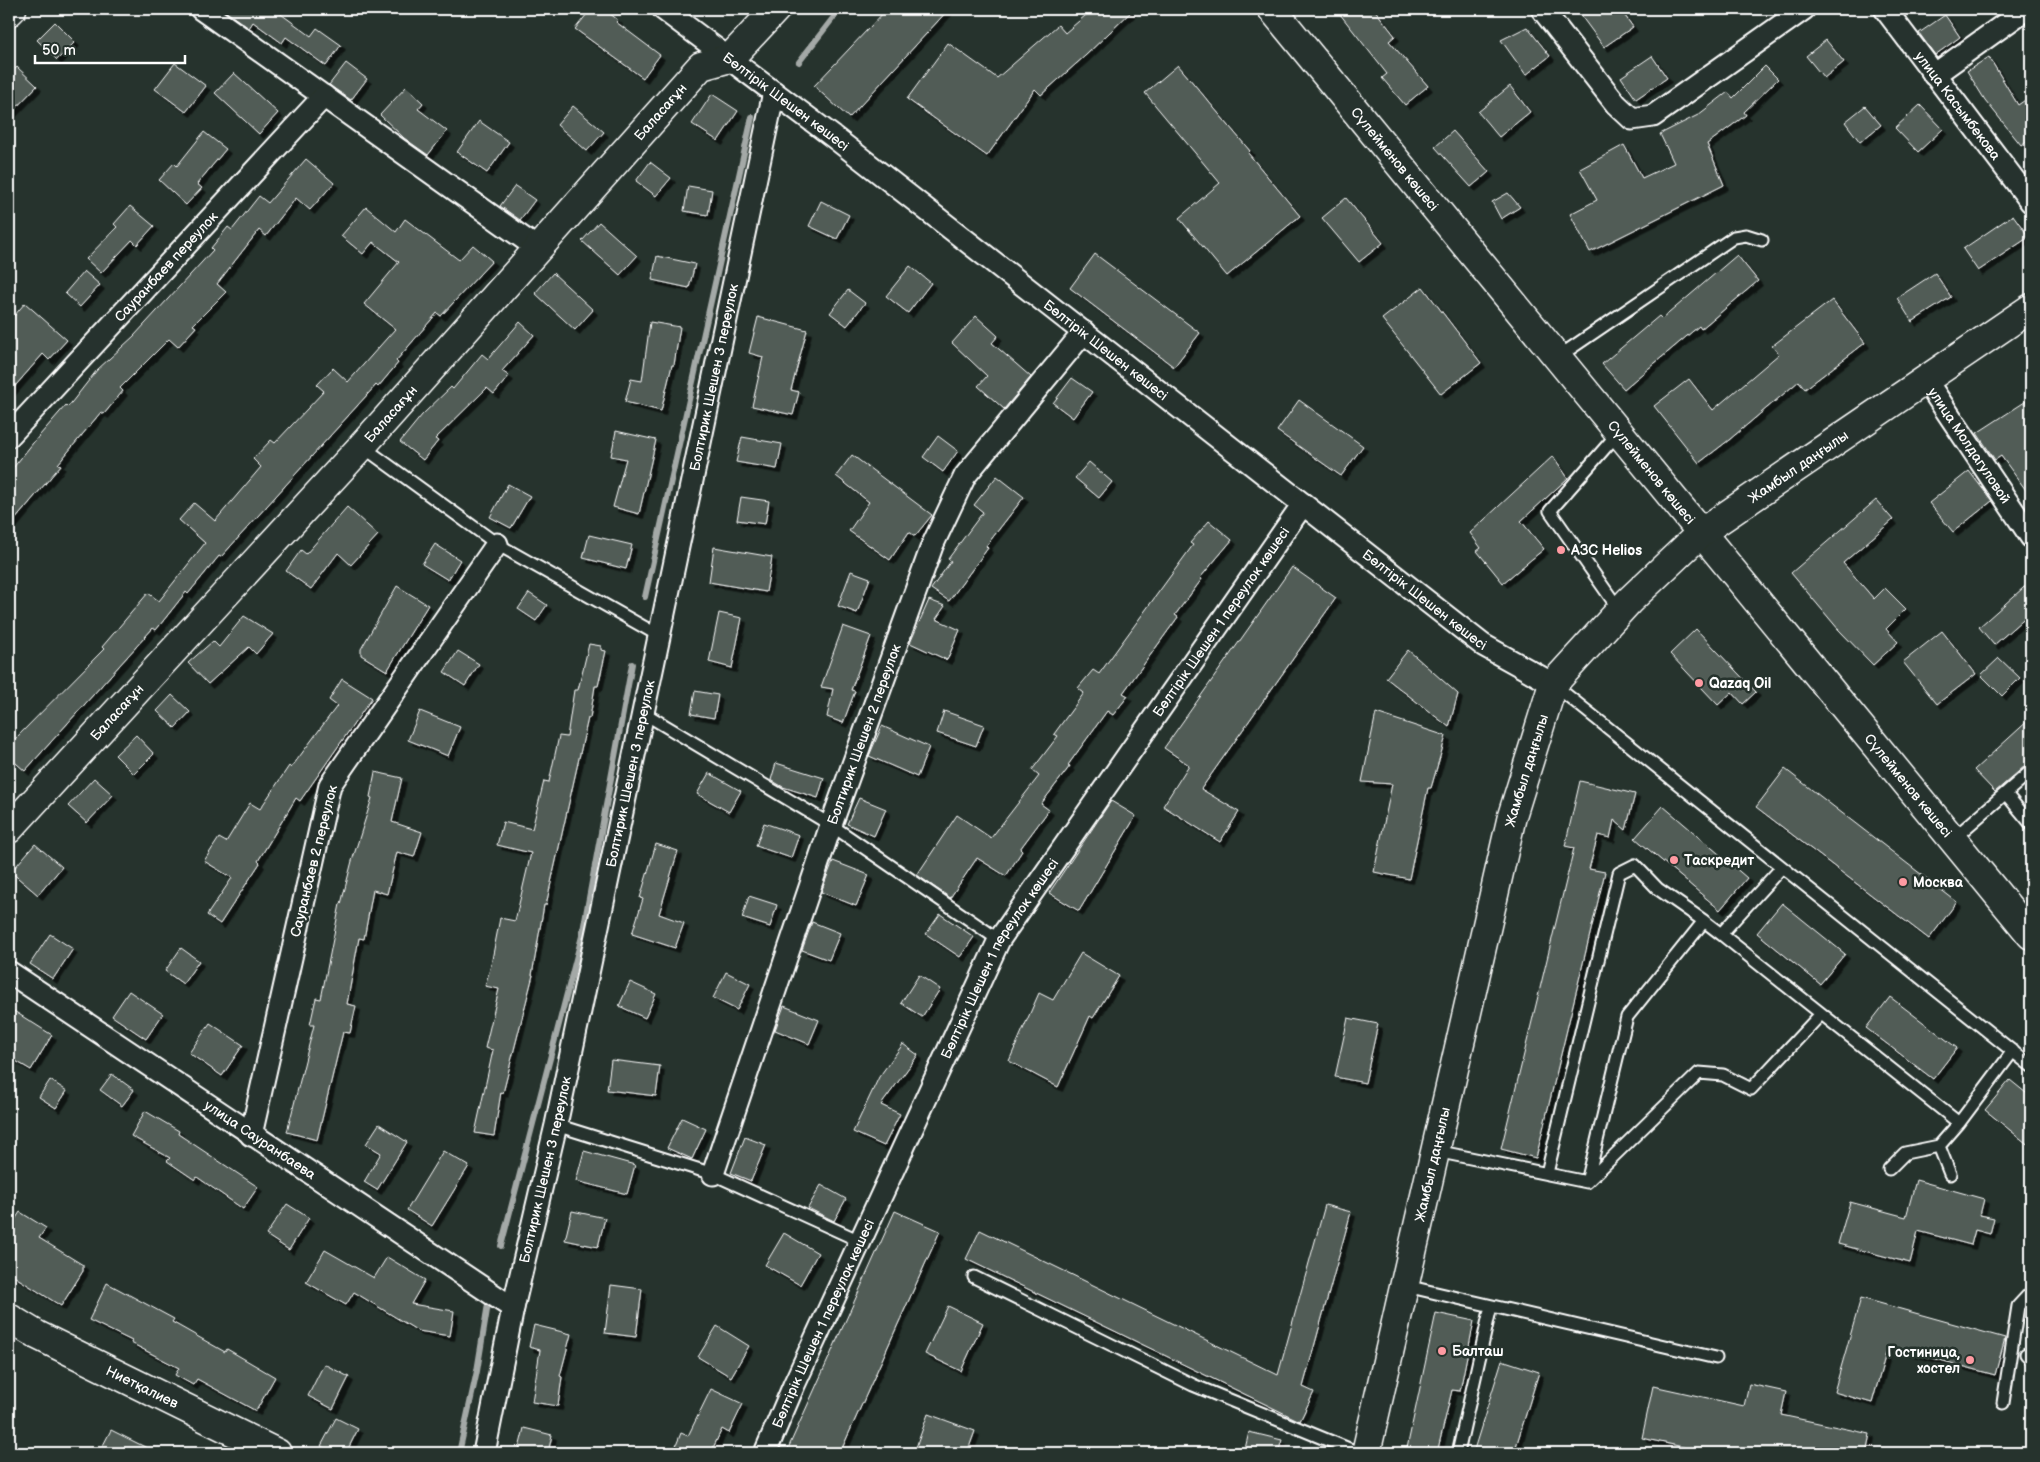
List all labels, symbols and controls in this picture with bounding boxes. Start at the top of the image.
scale bar [35,32,185,64]
text: 50 m [42,41,76,60]
street label: улица Касымбекова [1911,48,2005,164]
street label: Бөлтірік Шешен көшесі [720,49,853,154]
street label: Баласағұн [630,79,690,144]
street label: Сүлейменов көшесі [1348,104,1442,214]
street label: Сауранбаев переулок [111,208,222,325]
street label: Болтирик Шешен 3 переулок [686,282,742,473]
street label: Бөлтірік Шешен көшесі [1040,296,1172,404]
street label: Баласағұн [361,382,421,446]
street label: улица Молдагуловой [1925,384,2015,507]
street label: Сүлейменов көшесі [1604,417,1699,528]
street label: Жамбыл даңғылы [1745,427,1851,507]
street label: Бөлтірік Шешен 1 переулок көшесі [1149,524,1293,720]
place label: АЗС Helios [1570,542,1642,559]
marker: АЗС Helios [1555,544,1567,556]
street label: Бөлтірік Шешен көшесі [1359,546,1490,654]
street label: Болтирик Шешен 2 переулок [823,641,905,827]
place label: Qazaq Oil [1709,675,1771,692]
marker: Qazaq Oil [1693,677,1705,689]
street label: Болтирик Шешен 3 переулок [602,678,658,869]
street label: Баласағұн [86,680,147,744]
street label: Жамбыл даңғылы [1501,712,1552,829]
street label: Сүлейменов көшесі [1861,730,1956,841]
street label: Сауранбаев 2 переулок [287,783,341,939]
place label: Таскредит [1684,852,1754,869]
marker: Таскредит [1668,854,1680,866]
street label: Бөлтірік Шешен 1 переулок көшесі [937,855,1062,1061]
place label: Москва [1913,874,1964,891]
marker: Москва [1897,876,1909,888]
street label: Болтирик Шешен 3 переулок [515,1074,575,1265]
street label: улица Сауранбаева [201,1096,320,1183]
street label: Жамбыл даңғылы [1411,1105,1454,1224]
street label: Бөлтірік Шешен 1 переулок көшесі [768,1216,878,1430]
place label: Балташ [1452,1343,1504,1360]
place label: Гостиница, хостел [1887,1344,1960,1377]
marker: Балташ [1436,1345,1448,1357]
marker: Гостиница, хостел [1964,1354,1976,1366]
street label: Ниетқалиев [103,1362,182,1412]

